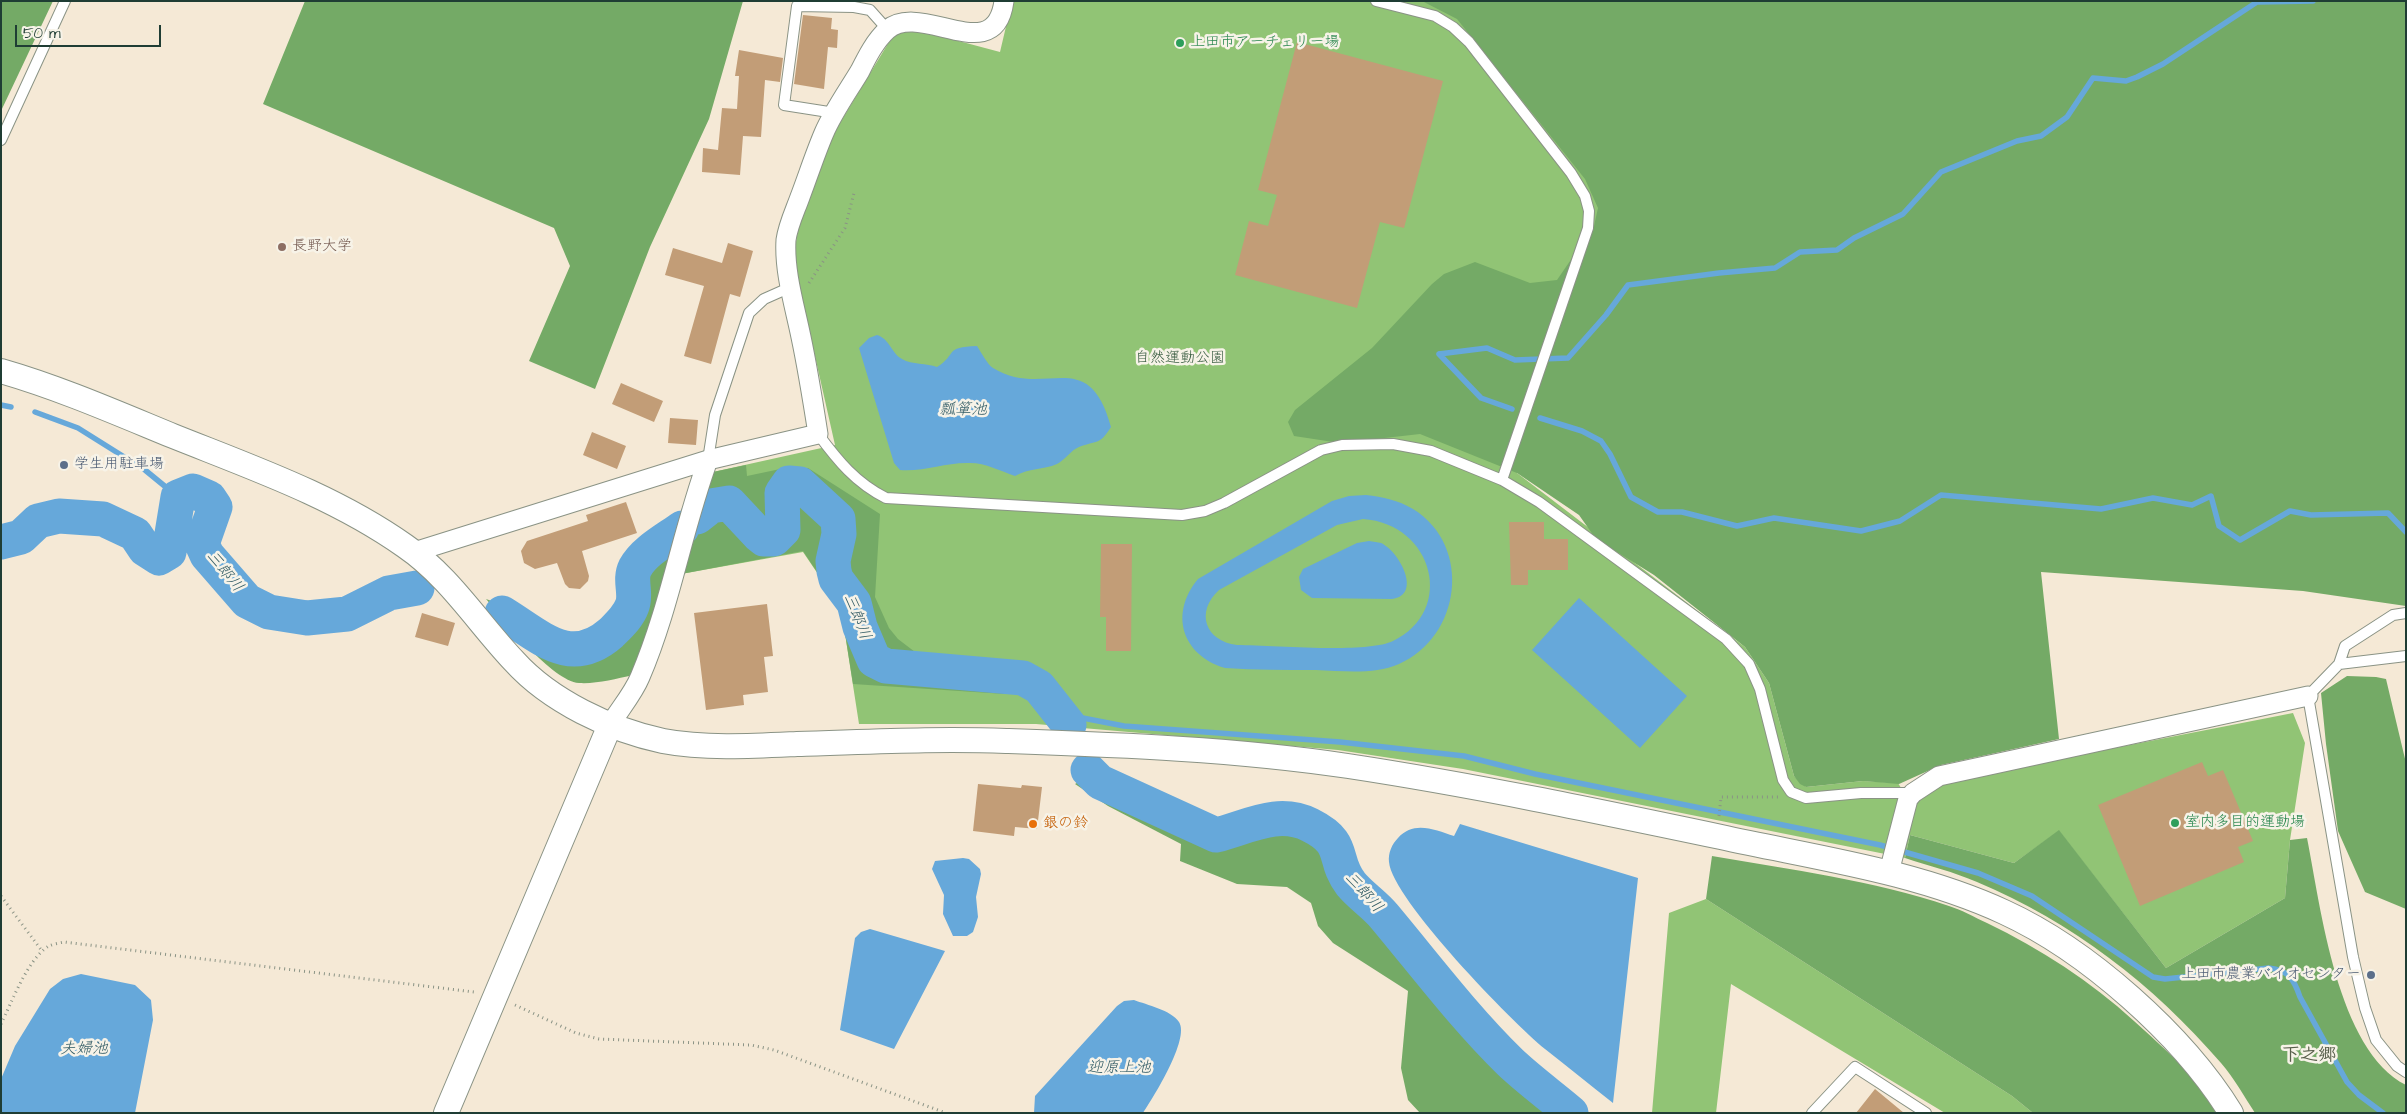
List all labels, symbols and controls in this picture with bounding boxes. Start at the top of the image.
scale bar [18,15,164,47]
text: 50 m [23,23,61,44]
place label: 上田市アーチェリー場 [1190,34,1339,52]
marker: 上田市アーチェリー場 [1174,37,1186,49]
place label: 長野大学 [292,238,352,256]
marker: 長野大学 [276,241,288,253]
park label: 自然運動公園 [1135,350,1225,368]
water label: 瓢箪池 [939,401,987,421]
place label: 学生用駐車場 [74,456,164,474]
marker: 学生用駐車場 [58,459,70,471]
water label: 三郎川 [201,547,247,597]
water label: 三郎川 [838,591,874,643]
place label: 室内多目的運動場 [2185,814,2305,832]
place label: 銀の鈴 [1043,815,1088,833]
marker: 室内多目的運動場 [2169,817,2181,829]
marker: 銀の鈴 [1027,818,1039,830]
water label: 三郎川 [1340,869,1386,917]
place label: 上田市農業バイオセンター [2181,966,2361,984]
marker: 上田市農業バイオセンター [2365,969,2377,981]
water label: 夫婦池 [60,1040,108,1060]
district label: 下之郷 [2282,1045,2336,1067]
water label: 迎原上池 [1087,1059,1151,1079]

